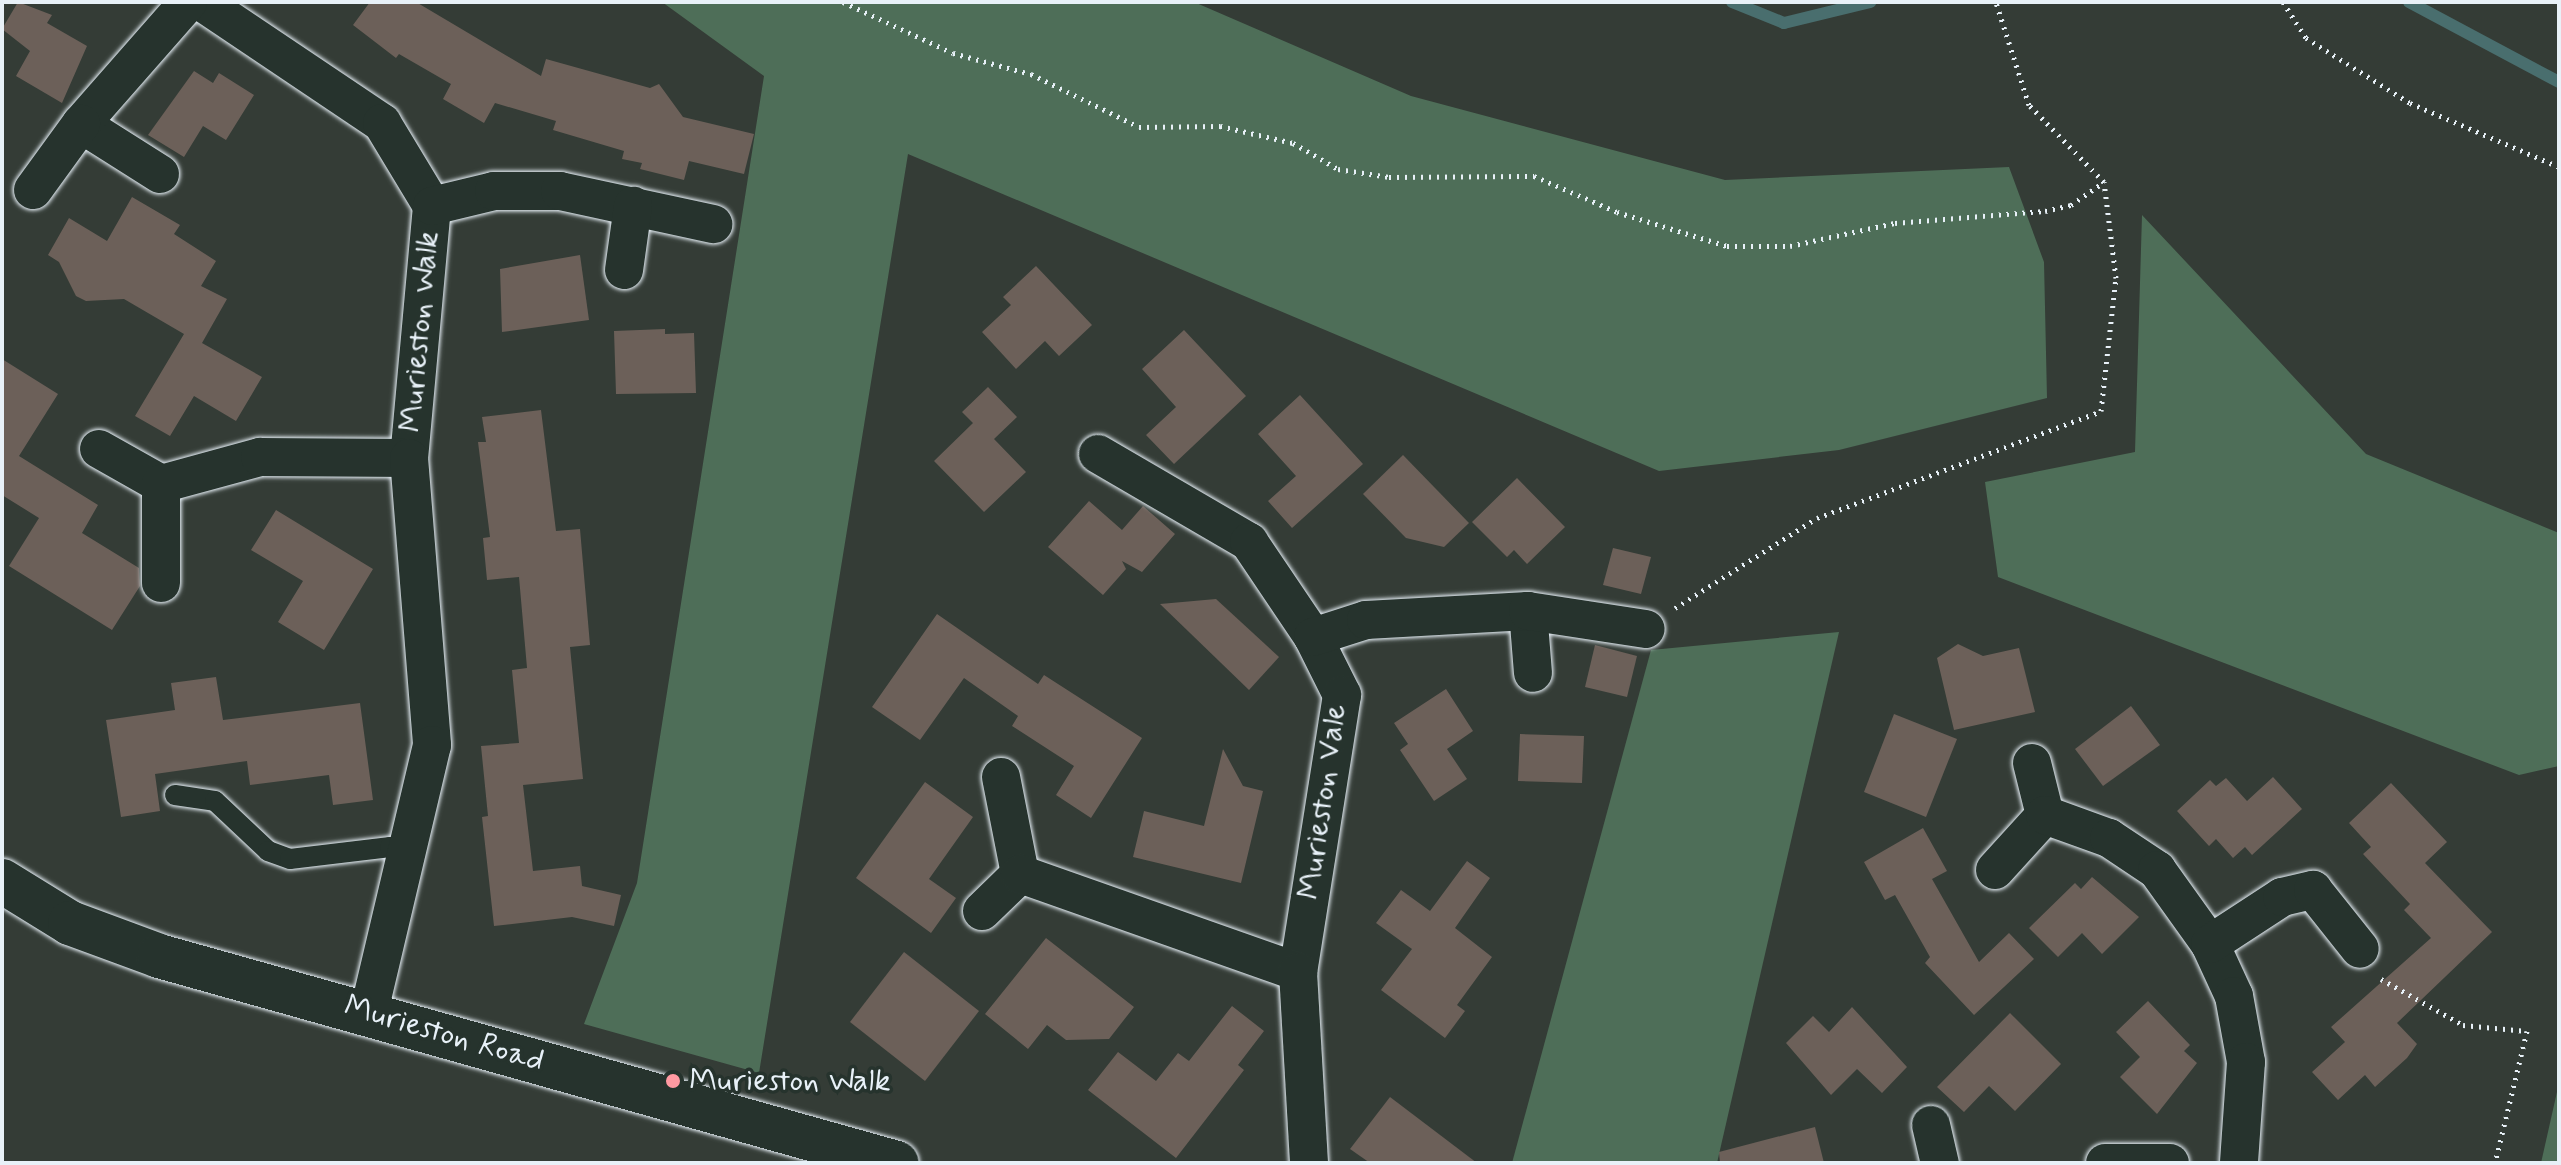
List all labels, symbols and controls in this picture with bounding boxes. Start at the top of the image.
street label: Murieston Walk [392,227,448,437]
street label: Murieston Vale [1290,701,1356,903]
street label: Murieston Road [341,988,547,1080]
place label: Murieston Walk [689,1062,897,1100]
marker: Murieston Walk [664,1072,682,1090]

